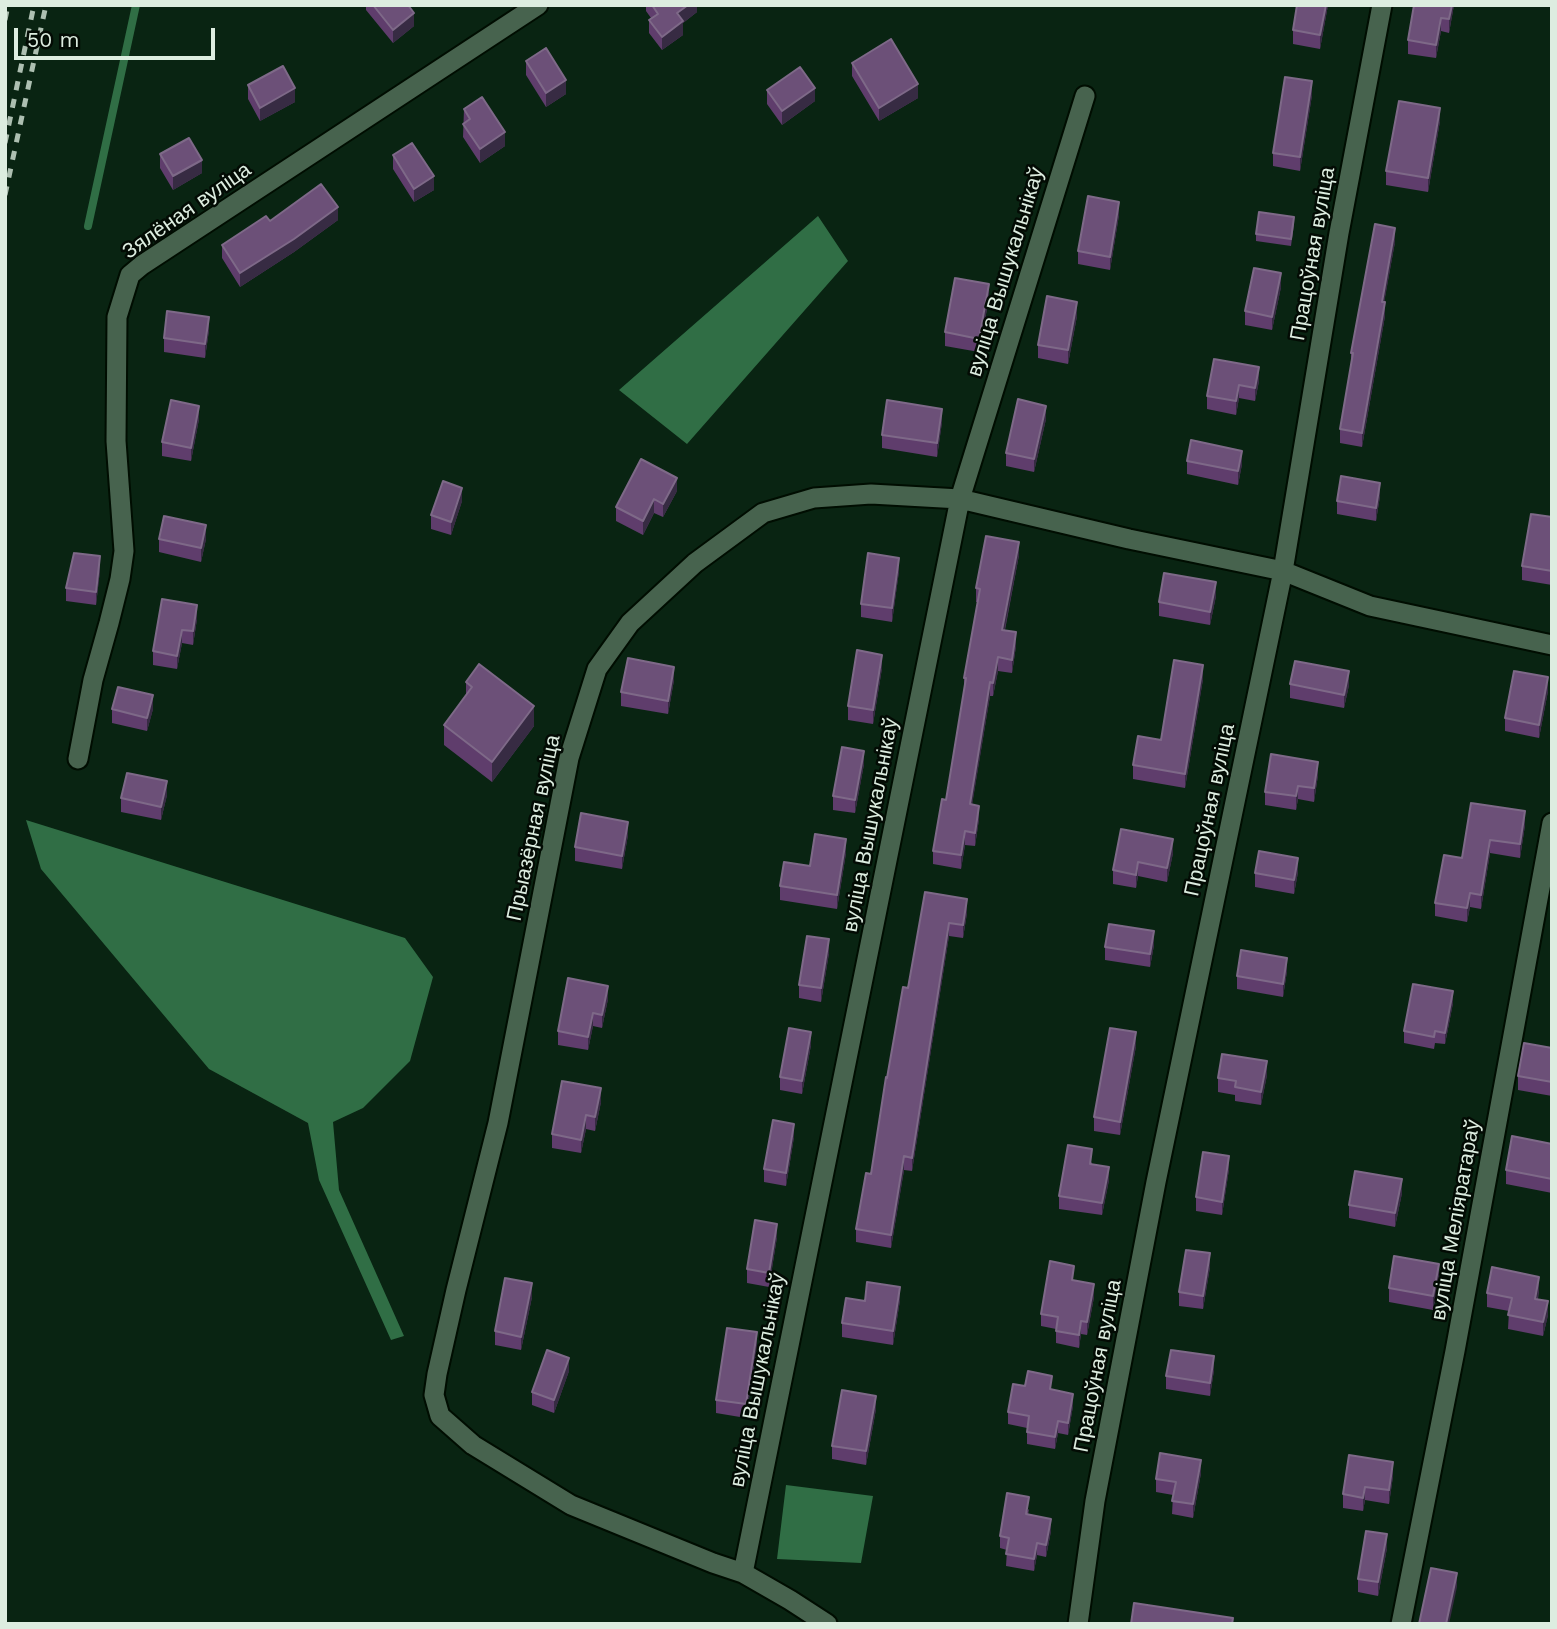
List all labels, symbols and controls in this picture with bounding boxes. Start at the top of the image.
scale bar [18,14,219,58]
text: 50 m [27,27,79,52]
street label: Зялёная вуліца [118,157,256,265]
street label: вуліца Вышукальнікаў [962,164,1050,380]
street label: Працоўная вуліца [1285,165,1341,343]
street label: вуліца Вышукальнікаў [838,716,904,934]
street label: Працоўная вуліца [1179,722,1241,898]
street label: Прыазёрная вуліца [502,733,566,923]
street label: вуліца Меліяратараў [1426,1118,1486,1322]
street label: вуліца Вышукальнікаў [725,1271,791,1489]
street label: Працоўная вуліца [1069,1277,1127,1455]

